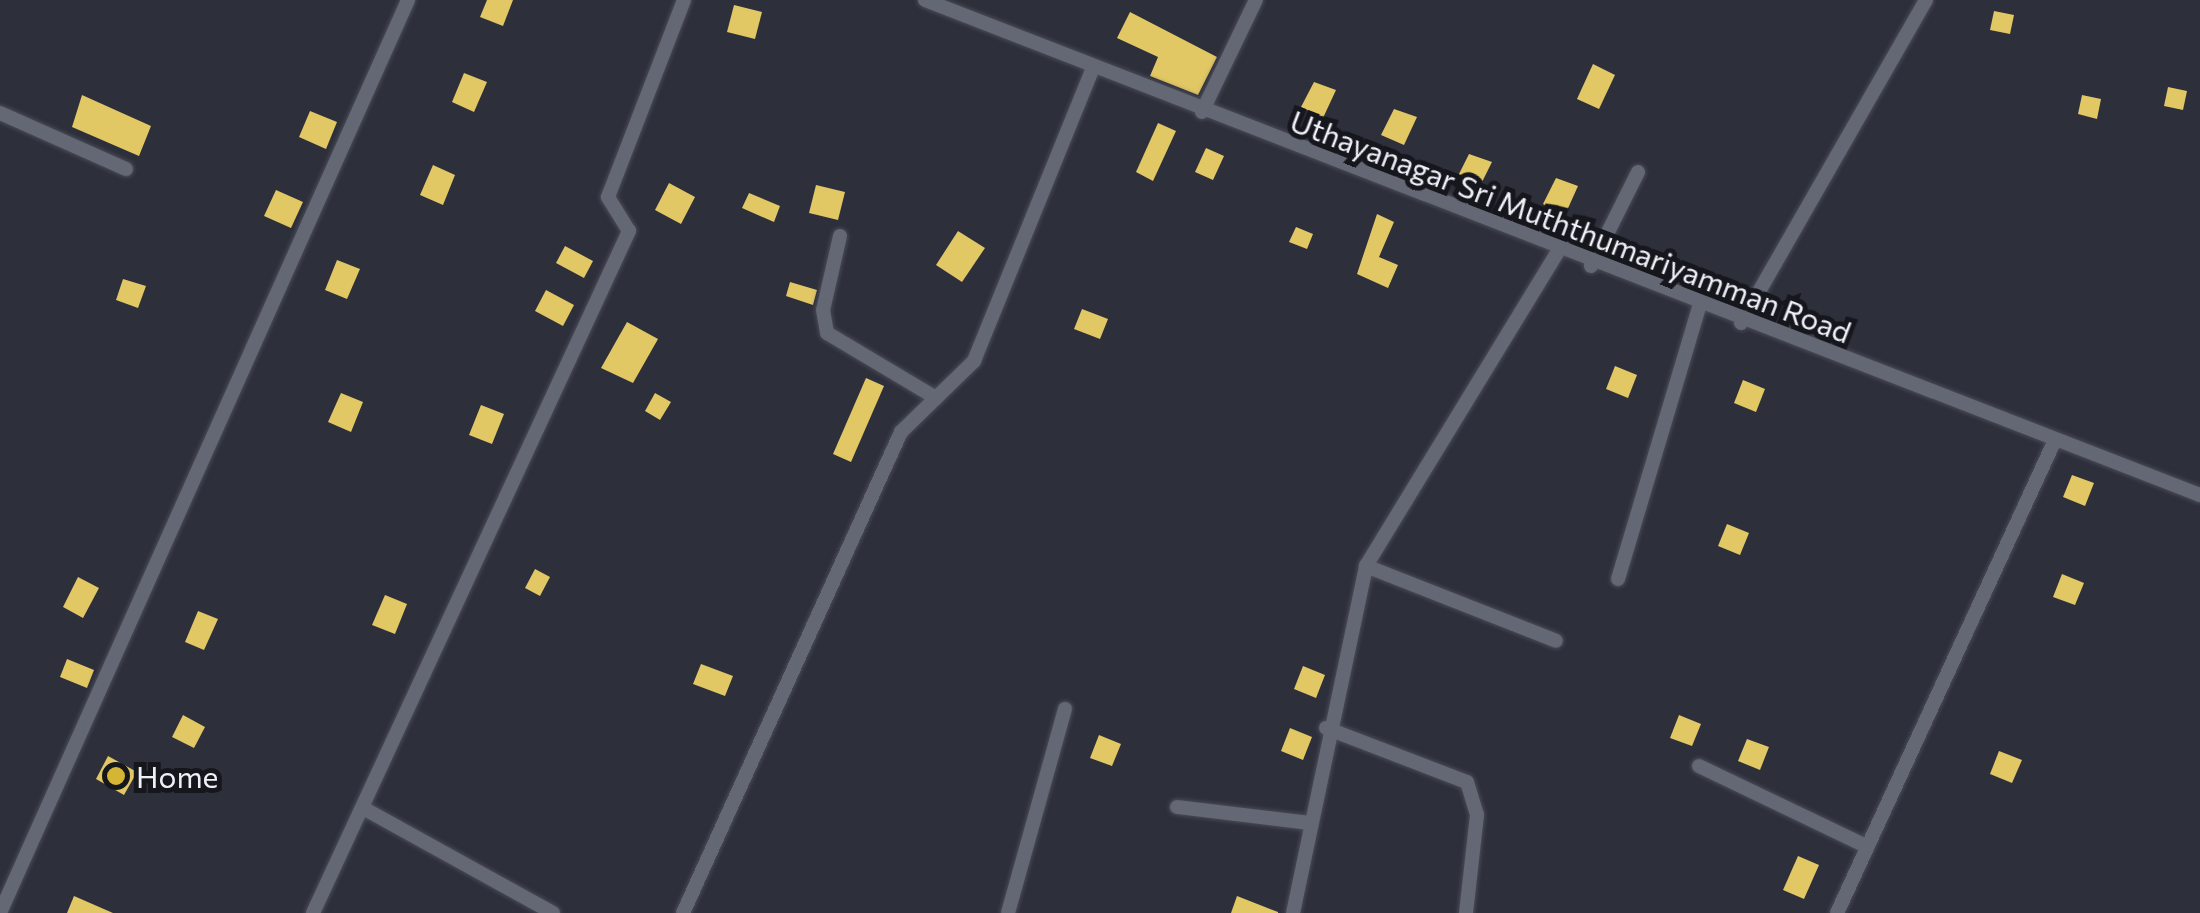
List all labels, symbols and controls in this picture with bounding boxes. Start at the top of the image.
street label: Uthayanagar Sri Muththumariyamman Road [1286,102,1856,350]
place label: Home [136,758,218,794]
marker: Home [105,765,127,787]

